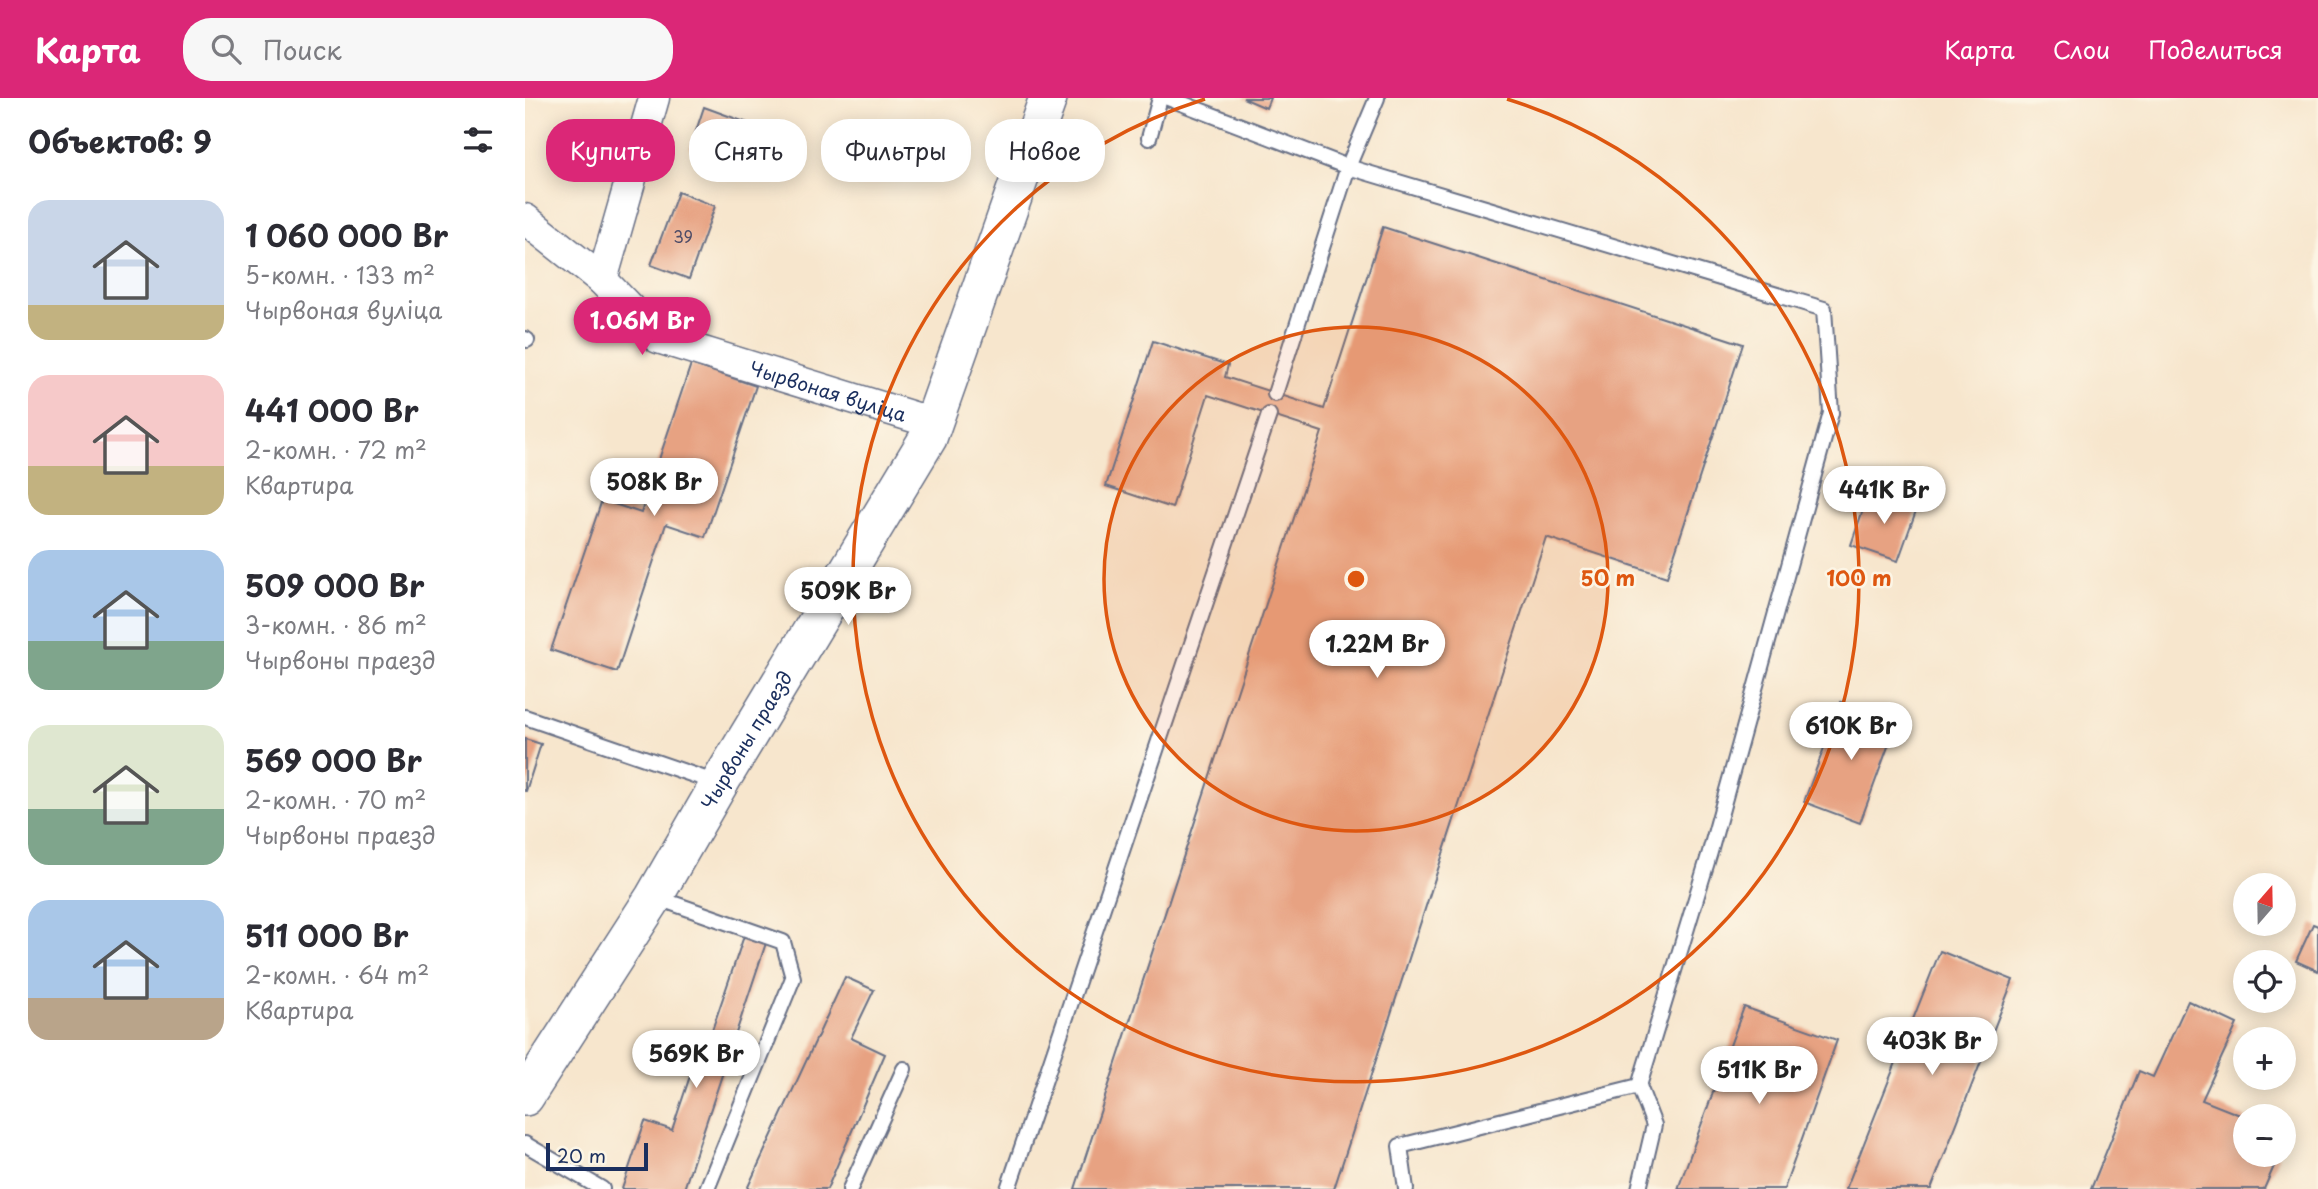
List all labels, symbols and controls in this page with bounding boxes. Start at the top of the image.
search box [183,18,673,81]
text: Карта [35,24,141,74]
icon: search [207,30,245,68]
text: Поиск [263,30,342,69]
text: Карта [1944,31,2015,67]
text: Слои [2053,31,2110,67]
text: Поделиться [2148,31,2283,67]
text: Объектов: 9 [28,118,212,163]
chip: Купить [546,119,675,182]
chip: Снять [689,119,807,182]
chip: Фильтры [821,119,971,182]
chip: Новое [985,119,1105,182]
icon: filters [459,121,497,159]
text: 1 060 000 Br [245,212,448,257]
house number: 39 [673,224,693,248]
icon: home [84,228,168,312]
text: 5-комн. · 133 m² [245,257,435,292]
text: Чырвоная вуліца [245,292,442,327]
pin: 1.06M Br [570,298,714,357]
text: 1.06M Br [590,302,694,337]
street label: Чырвоная вуліца [746,353,910,428]
text: 441 000 Br [245,387,419,432]
icon: home [84,403,168,487]
text: 2-комн. · 72 m² [245,432,427,467]
pin: 508K Br [589,458,719,518]
text: 508K Br [606,463,702,498]
pin: 441K Br [1819,466,1949,526]
text: Квартира [245,467,353,502]
text: 441K Br [1839,471,1929,506]
text: 50 m [1581,561,1635,593]
text: 100 m [1826,561,1892,593]
text: 509 000 Br [245,562,424,607]
centre of rings [1344,567,1368,591]
pin: 509K Br [783,568,913,627]
text: 509K Br [800,572,896,607]
icon: home [84,578,168,662]
text: 3-комн. · 86 m² [245,607,427,642]
pin: 1.22M Br [1305,620,1449,680]
text: 1.22M Br [1325,625,1429,660]
text: Чырвоны праезд [245,642,436,677]
street label: Чырвоны праезд [693,665,798,814]
pin: 610K Br [1786,702,1916,762]
text: 610K Br [1805,707,1897,742]
text: 569 000 Br [245,737,422,782]
icon: home [84,753,168,837]
text: 2-комн. · 70 m² [245,782,426,817]
text: Чырвоны праезд [245,817,436,852]
north arrow [2233,873,2296,936]
map controls [2233,873,2296,1167]
text: 511 000 Br [245,912,408,957]
icon: home [84,928,168,1012]
button: locate [2233,950,2296,1013]
text: 2-комн. · 64 m² [245,957,429,992]
text: Квартира [245,992,353,1027]
pin: 403K Br [1867,1018,1997,1077]
text: 403K Br [1883,1022,1981,1057]
button: + [2233,1027,2296,1090]
pin: 569K Br [631,1030,761,1090]
text: 569K Br [648,1035,744,1070]
pin: 511K Br [1694,1046,1824,1106]
text: 511K Br [1717,1051,1801,1086]
button: − [2233,1104,2296,1167]
scale bar [546,1140,647,1172]
text: 20 m [557,1141,606,1169]

